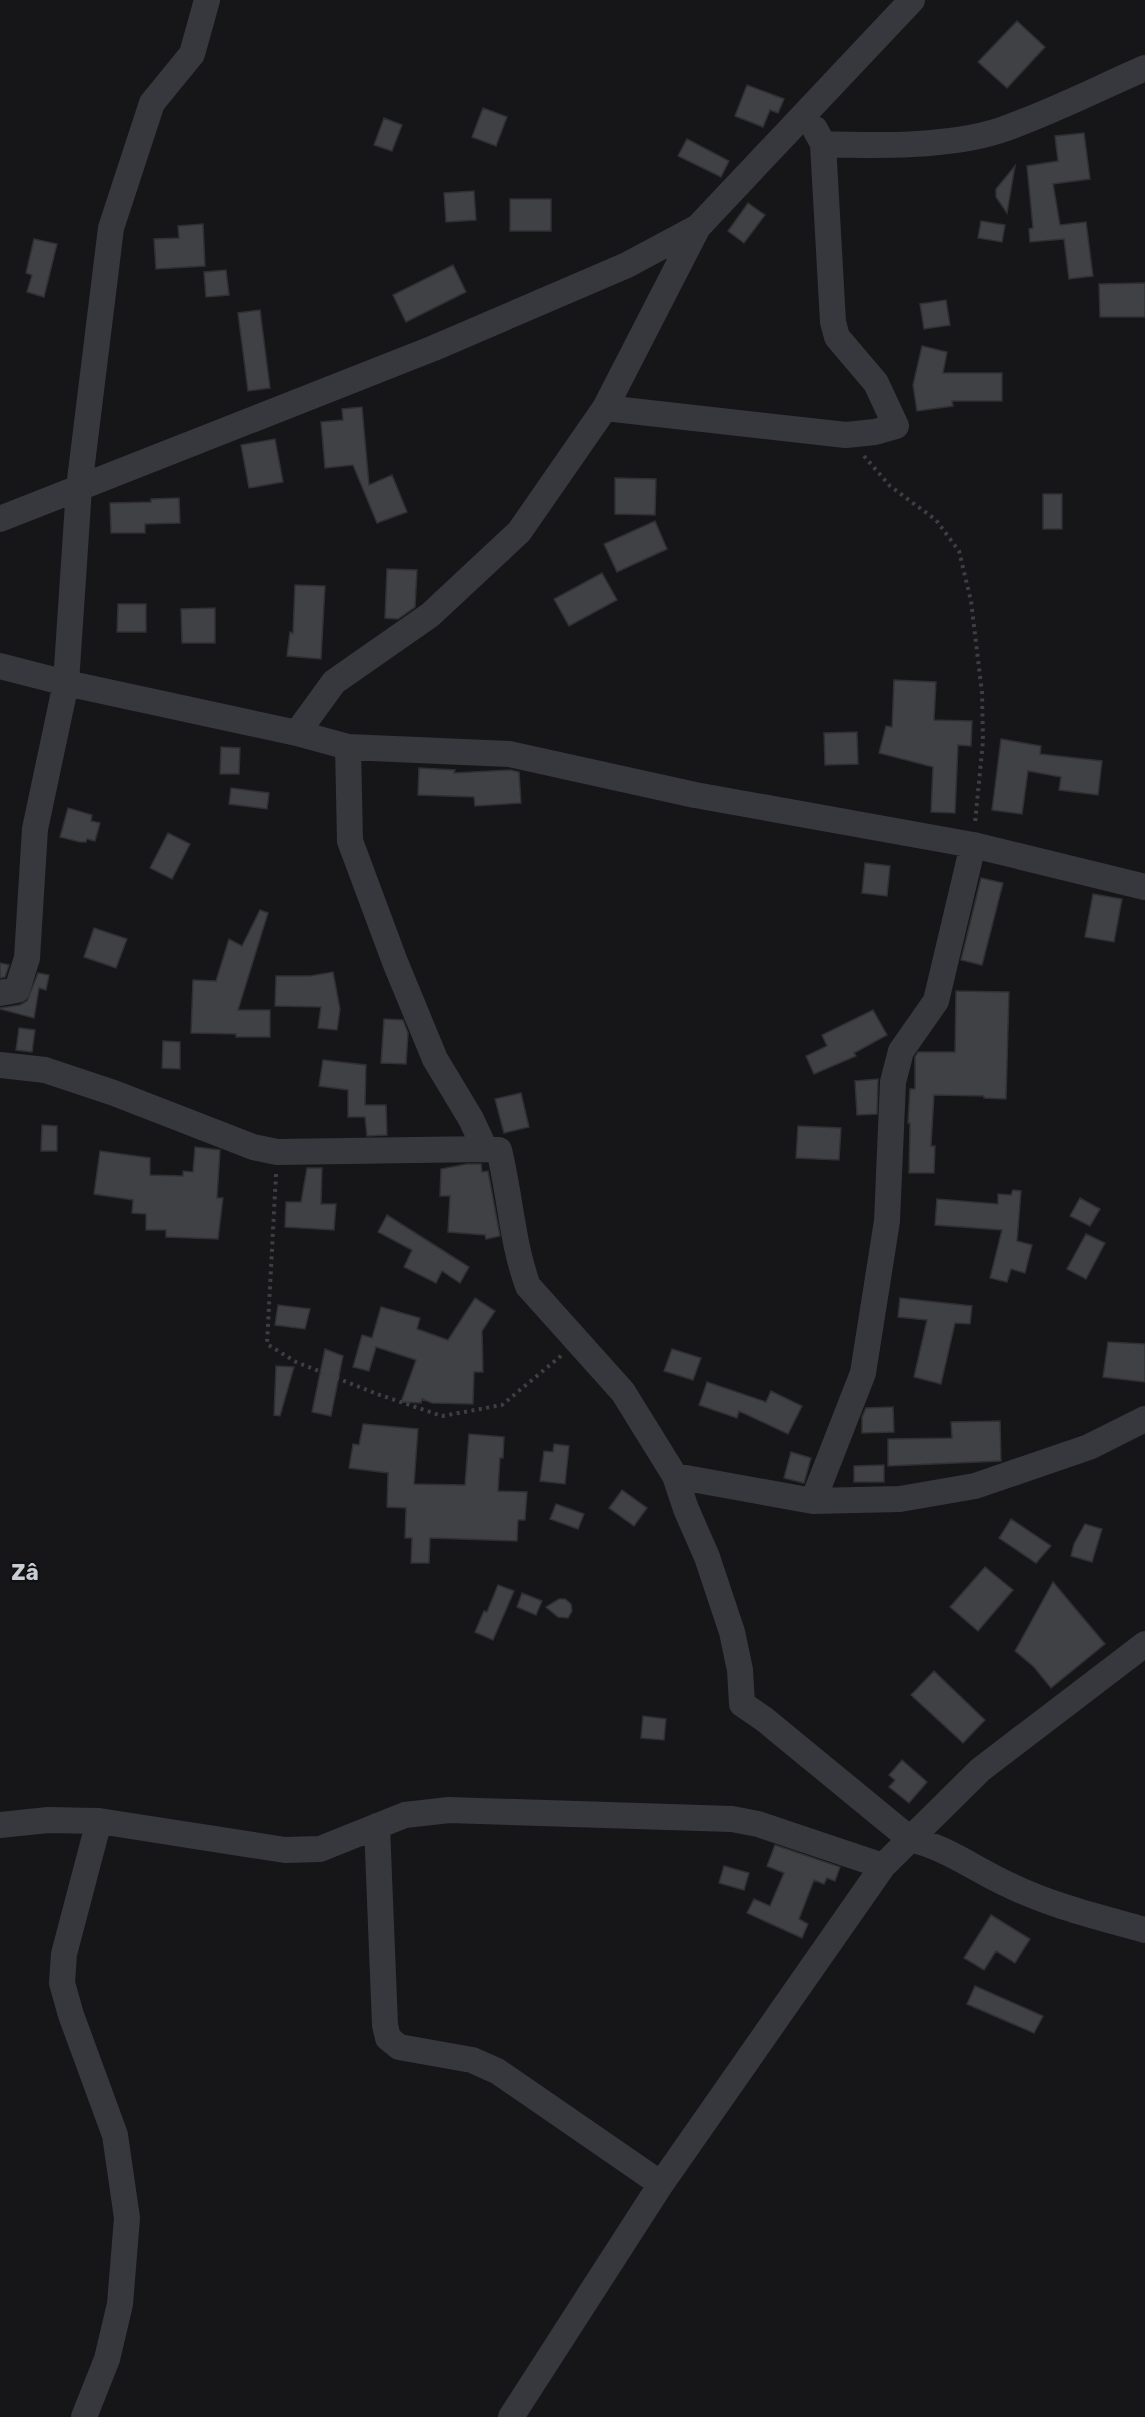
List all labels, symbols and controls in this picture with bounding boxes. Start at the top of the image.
district label: Zâ [11,1559,39,1586]

